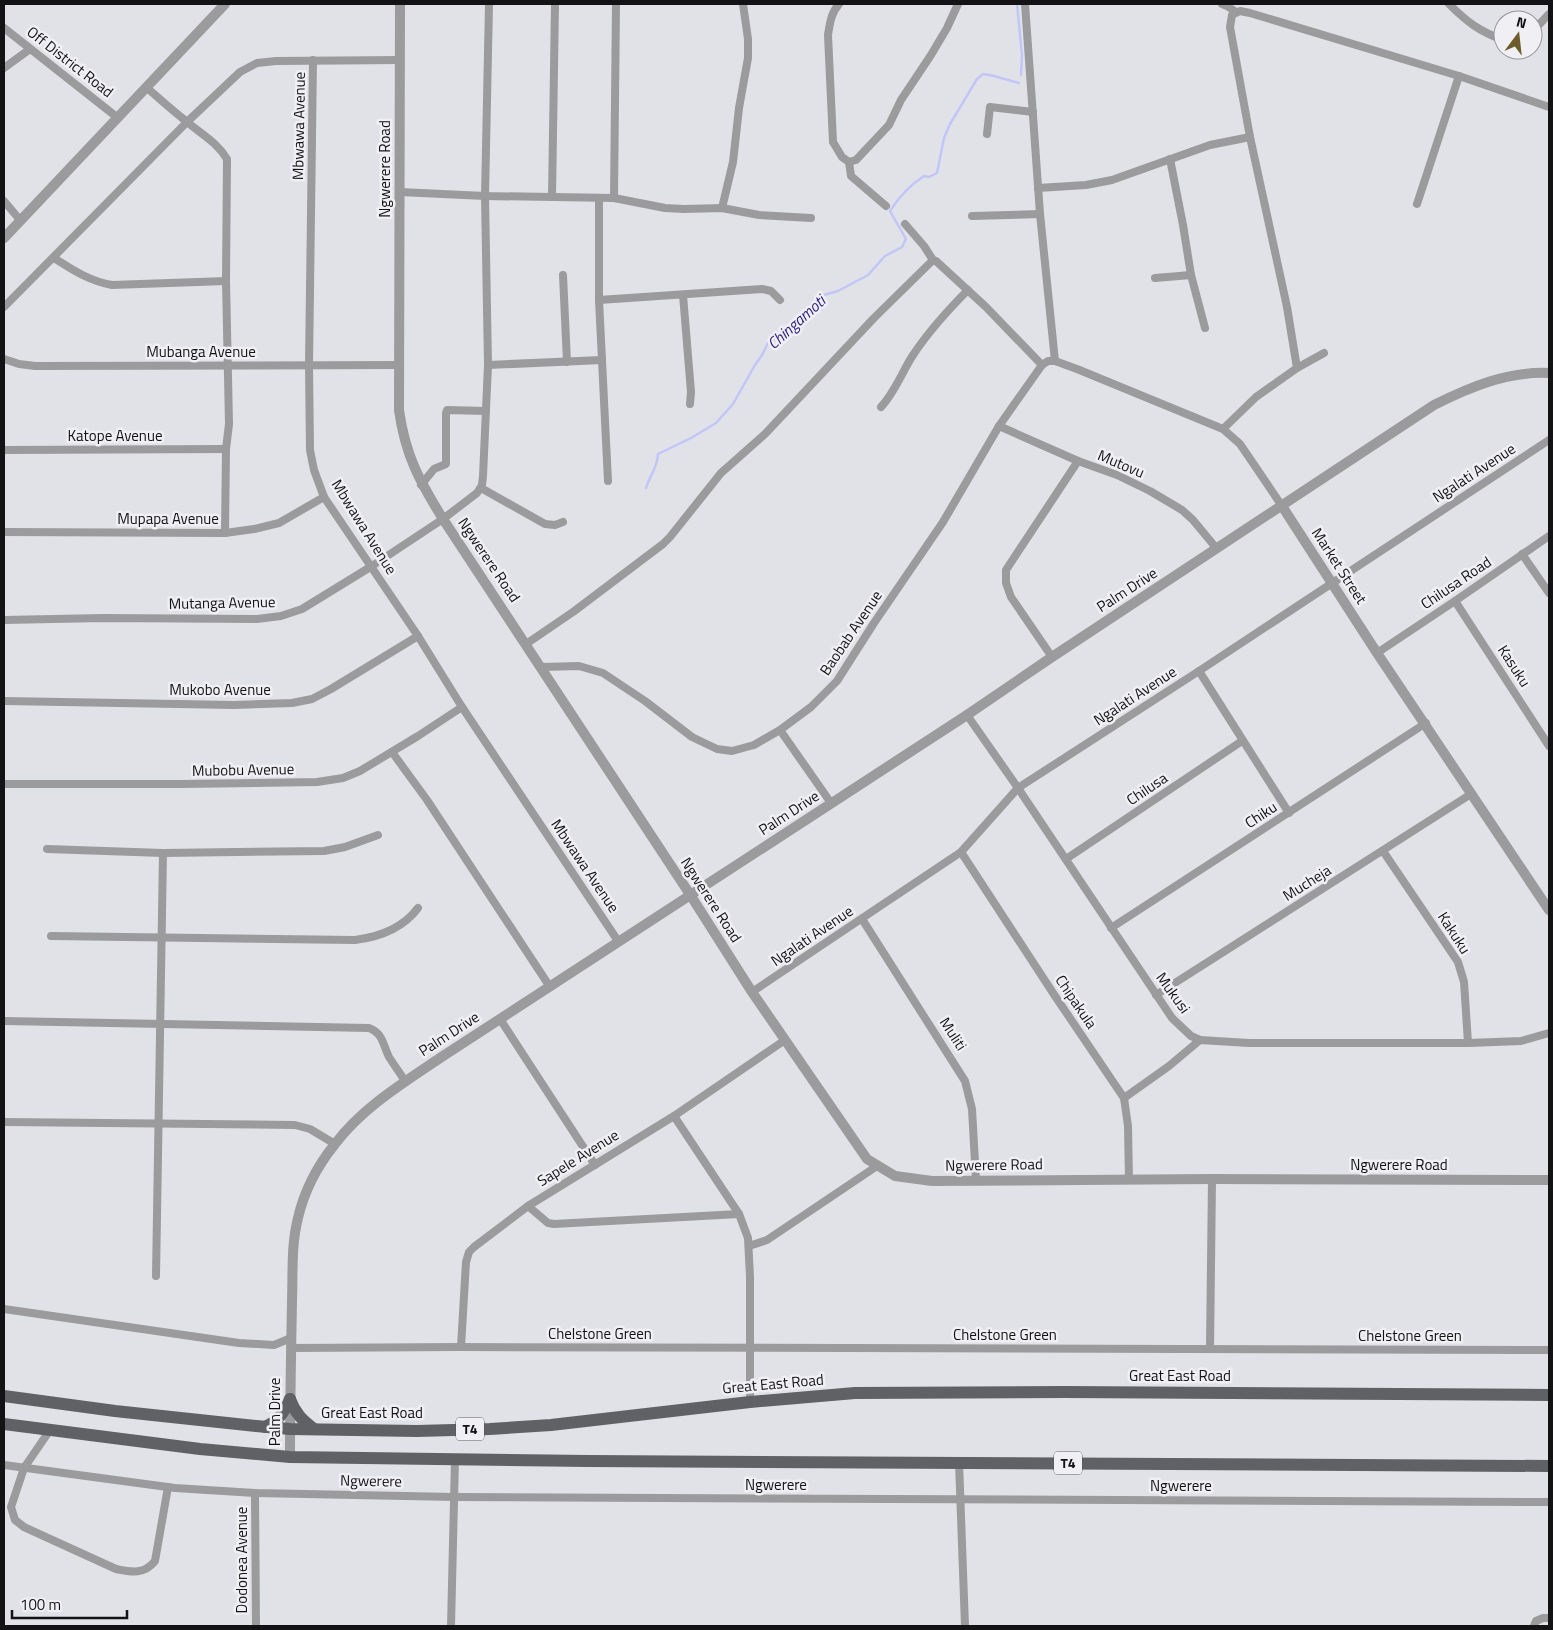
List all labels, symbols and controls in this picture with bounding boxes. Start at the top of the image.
north arrow [1493,10,1543,60]
text: N [1514,11,1529,33]
street label: Off District Road [22,20,119,103]
street label: Mbwawa Avenue [286,72,311,180]
street label: Ngwerere Road [373,120,396,218]
water label: Chingamoti [761,288,832,355]
street label: Mubanga Avenue [146,340,256,363]
street label: Katope Avenue [68,424,162,447]
street label: Ngalati Avenue [1428,437,1520,508]
street label: Mutovu [1094,443,1148,484]
street label: Mbwawa Avenue [326,475,403,579]
street label: Mupapa Avenue [117,507,219,530]
street label: Ngwerere Road [453,513,526,607]
street label: Market Street [1306,523,1373,609]
street label: Chilusa Road [1416,550,1496,615]
street label: Palm Drive [1092,561,1162,618]
street label: Baobab Avenue [814,586,888,680]
street label: Mutanga Avenue [168,590,276,615]
street label: Kasuku [1492,640,1537,691]
street label: Ngalati Avenue [1089,660,1181,731]
street label: Mukobo Avenue [169,678,271,701]
street label: Mubobu Avenue [192,757,294,782]
street label: Chilusa [1121,766,1172,811]
street label: Palm Drive [754,784,824,841]
street label: Chiku [1240,795,1282,834]
street label: Mbwawa Avenue [546,814,625,917]
street label: Ngwerere Road [675,853,748,947]
street label: Mucheja [1278,858,1336,907]
street label: Ngalati Avenue [766,899,858,972]
street label: Kakuku [1432,907,1477,958]
street label: Mukusi [1151,967,1196,1018]
street label: Chipakula [1050,970,1103,1034]
street label: Palm Drive [414,1005,484,1062]
street label: Muliti [934,1012,973,1055]
street label: Sapele Avenue [532,1123,623,1192]
street label: Ngwerere Road [945,1152,1043,1177]
street label: Ngwerere Road [1350,1153,1448,1176]
street label: Chelstone Green [548,1322,652,1345]
street label: Chelstone Green [953,1323,1057,1346]
street label: Chelstone Green [1358,1324,1462,1347]
street label: Great East Road [1129,1364,1231,1387]
street label: Great East Road [721,1368,825,1399]
street label: Palm Drive [263,1378,286,1446]
street label: Great East Road [321,1401,423,1424]
road number: T4 [456,1418,484,1440]
road number: T4 [1054,1452,1082,1475]
street label: Ngwerere [340,1468,402,1493]
street label: Ngwerere [745,1473,807,1496]
street label: Ngwerere [1150,1474,1212,1497]
street label: Dodonea Avenue [230,1507,253,1613]
scale bar [12,1588,128,1620]
text: 100 m [20,1593,61,1616]

